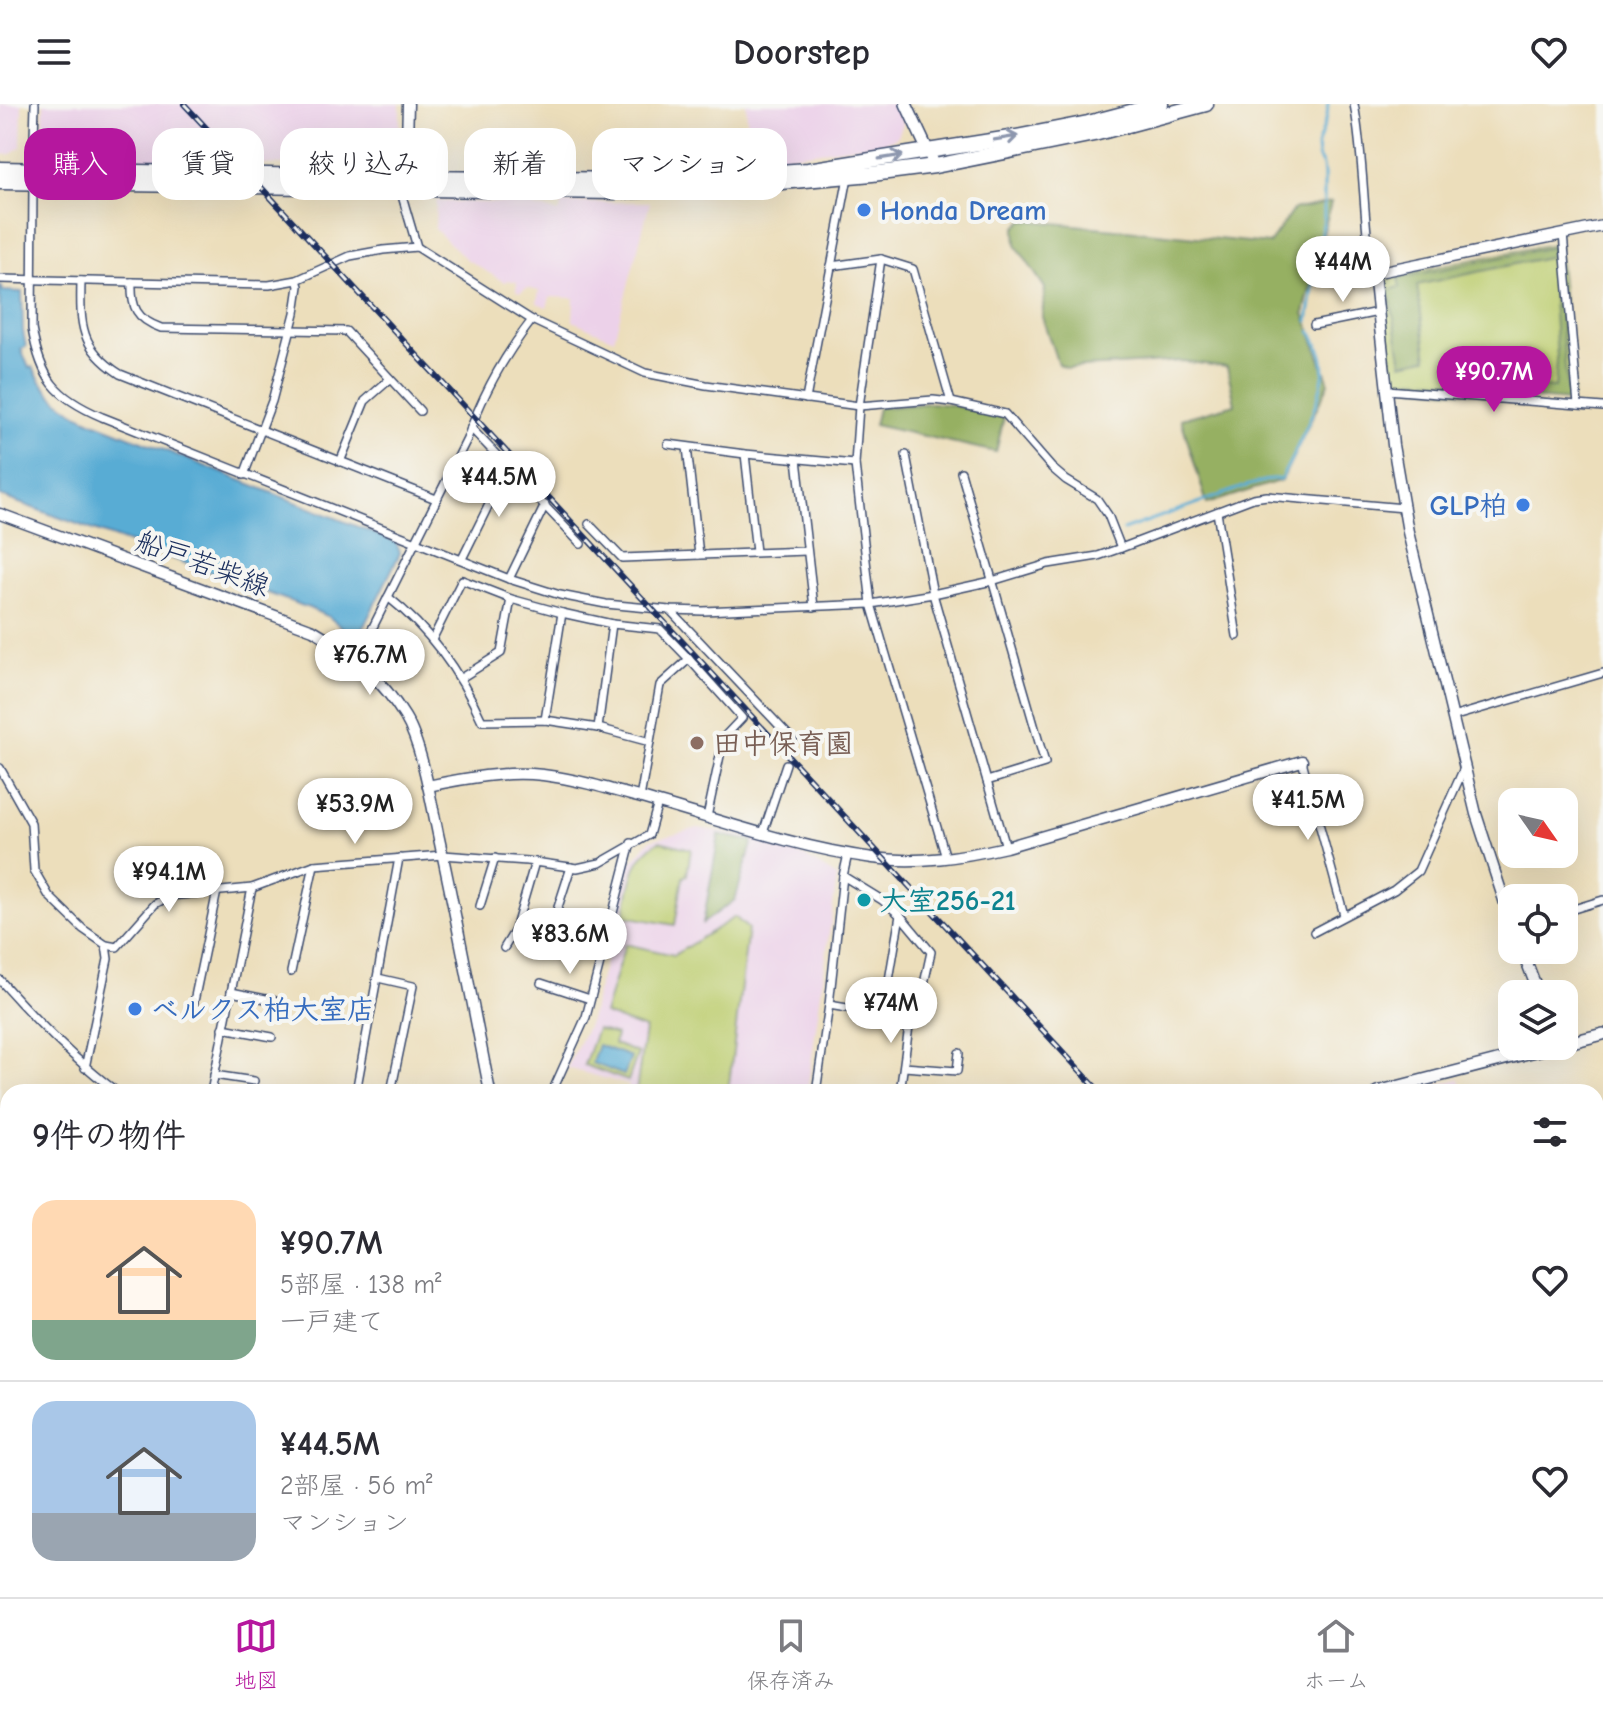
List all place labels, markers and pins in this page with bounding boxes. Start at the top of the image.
place label: Honda Dream [880,195,1047,227]
marker: Honda Dream [855,201,873,219]
pin: ¥44M [1296,236,1390,304]
pin: ¥90.7M [1429,346,1559,414]
pin: ¥44.5M [434,451,564,519]
place label: GLP柏 [1429,490,1507,522]
marker: GLP柏 [1514,496,1532,514]
pin: ¥76.7M [305,629,435,697]
place label: 田中保育園 [713,728,853,760]
marker: 田中保育園 [688,734,706,752]
pin: ¥41.5M [1243,774,1373,842]
pin: ¥53.9M [290,778,420,846]
pin: ¥94.1M [104,846,234,914]
place label: 大室256-21 [880,885,1016,917]
marker: 大室256-21 [855,891,873,909]
pin: ¥83.6M [505,908,635,976]
pin: ¥74M [844,977,938,1045]
place label: ベルクス柏大室店 [151,994,375,1026]
marker: ベルクス柏大室店 [126,1000,144,1018]

